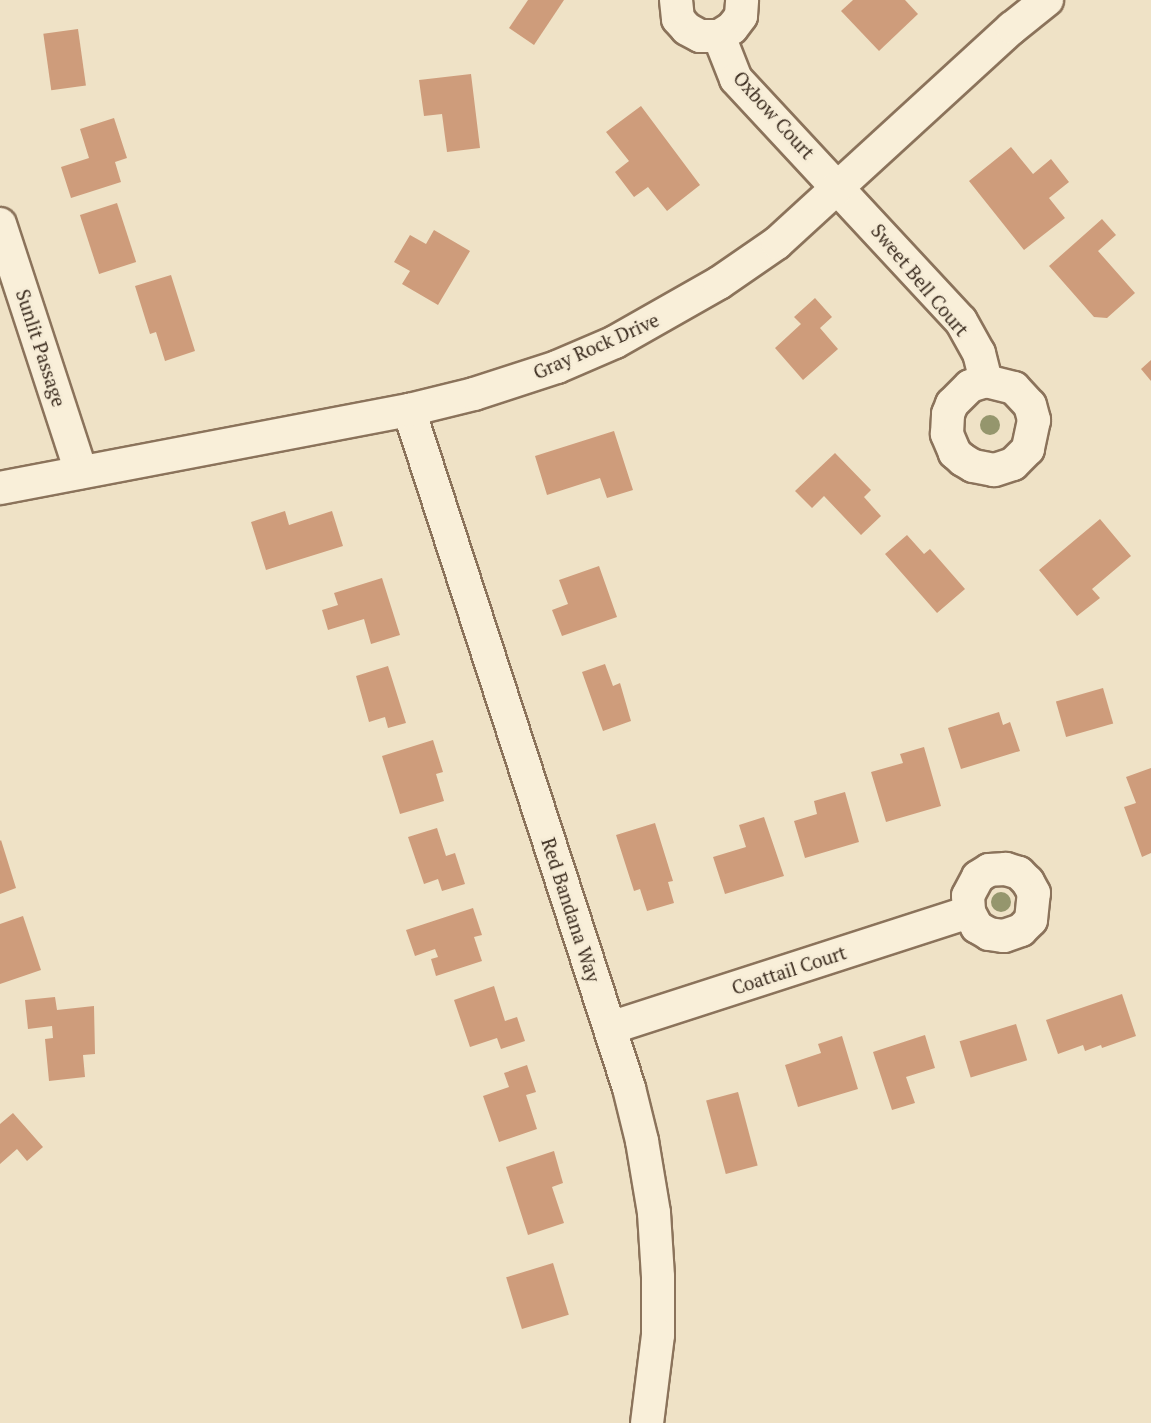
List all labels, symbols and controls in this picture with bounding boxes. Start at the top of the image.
street label: Oxbow Court [729,66,819,164]
street label: Sweet Bell Court [866,219,974,341]
street label: Sunlit Passage [11,286,71,410]
street label: Gray Rock Drive [530,308,662,384]
street label: Red Bandana Way [537,835,605,985]
street label: Coattail Court [729,941,849,999]

